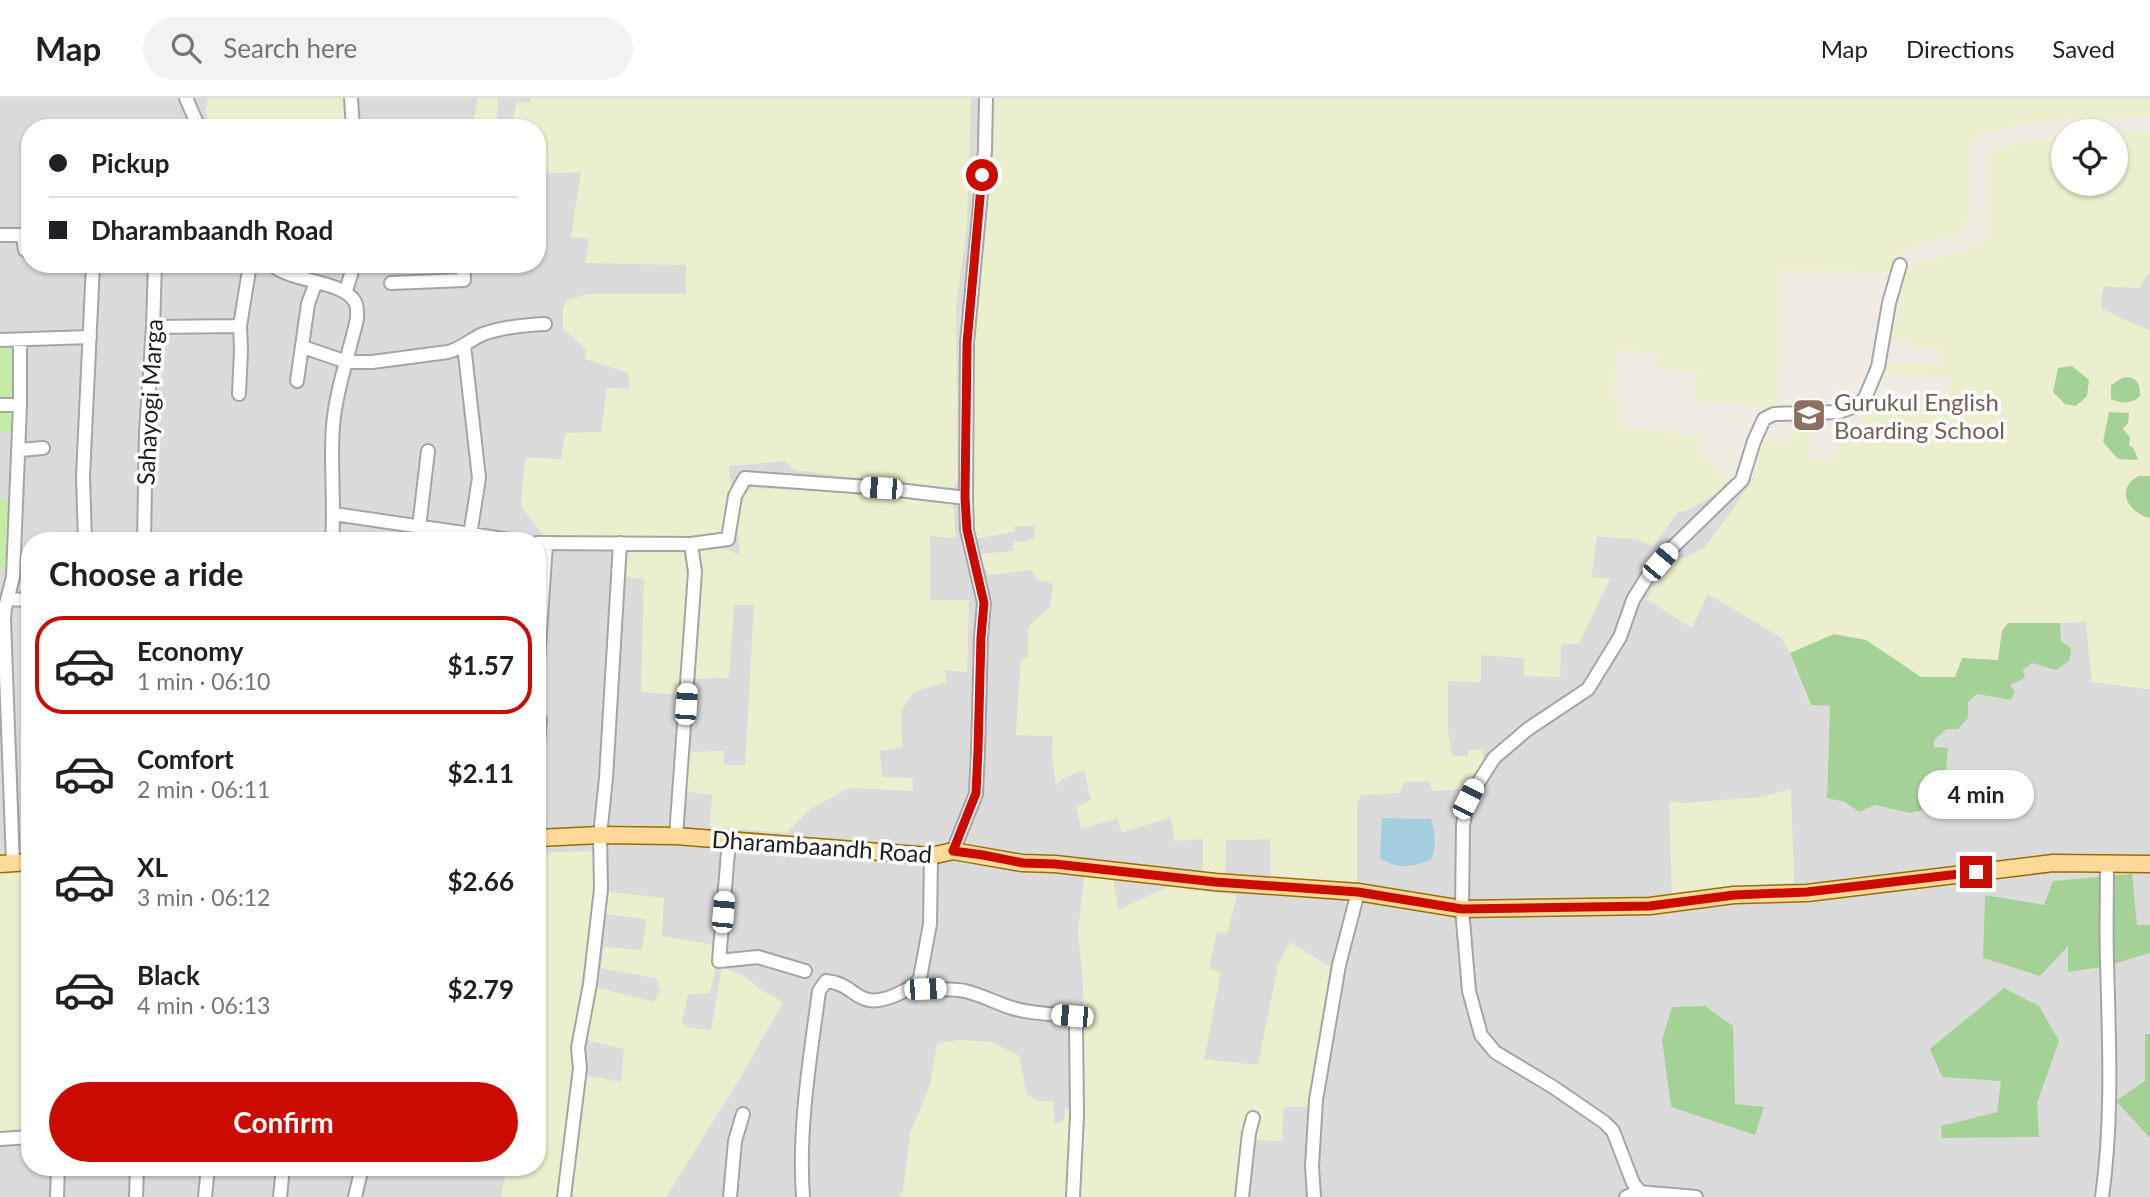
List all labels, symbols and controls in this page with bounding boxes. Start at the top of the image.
search box [143,17,633,80]
text: Map [35,28,101,68]
icon: search [167,29,205,67]
text: Search here [223,32,357,64]
text: Map [1821,34,1868,63]
text: Directions [1906,34,2014,63]
text: Saved [2052,34,2115,63]
map controls [2051,119,2128,196]
button: locate [2051,119,2128,196]
text: Pickup [91,147,170,179]
route start [966,159,998,191]
text: Dharambaandh Road [91,214,333,246]
street label: Sahayogi Marga [130,318,168,486]
place label: Gurukul English Boarding School [1834,387,2005,444]
school or university icon: Gurukul English Boarding School [1790,396,1828,434]
car [860,476,903,500]
car [1639,539,1682,585]
text: Choose a ride [49,554,243,593]
icon: car [53,634,116,697]
text: Economy [137,635,243,667]
text: $1.57 [448,649,514,681]
text: 1 min · 06:10 [137,667,270,695]
car [675,682,698,726]
icon: car [53,742,116,805]
text: Comfort [137,743,234,775]
text: $2.11 [448,757,514,789]
callout: 4 min [1918,770,2034,820]
text: 2 min · 06:11 [137,775,270,803]
car [1450,776,1487,822]
text: 4 min [1947,780,2005,808]
street label: Dharambaandh Road [711,824,933,868]
icon: car [53,850,116,913]
text: XL [137,851,168,883]
route end [1960,856,1992,888]
text: $2.66 [448,865,514,897]
text: 3 min · 06:12 [137,883,270,911]
car [711,890,736,934]
icon: car [53,958,116,1021]
text: Black [137,959,200,991]
text: $2.79 [448,973,514,1005]
car [904,978,947,1000]
text: 4 min · 06:13 [137,991,270,1019]
car [1051,1004,1094,1028]
button: Confirm [49,1082,518,1162]

